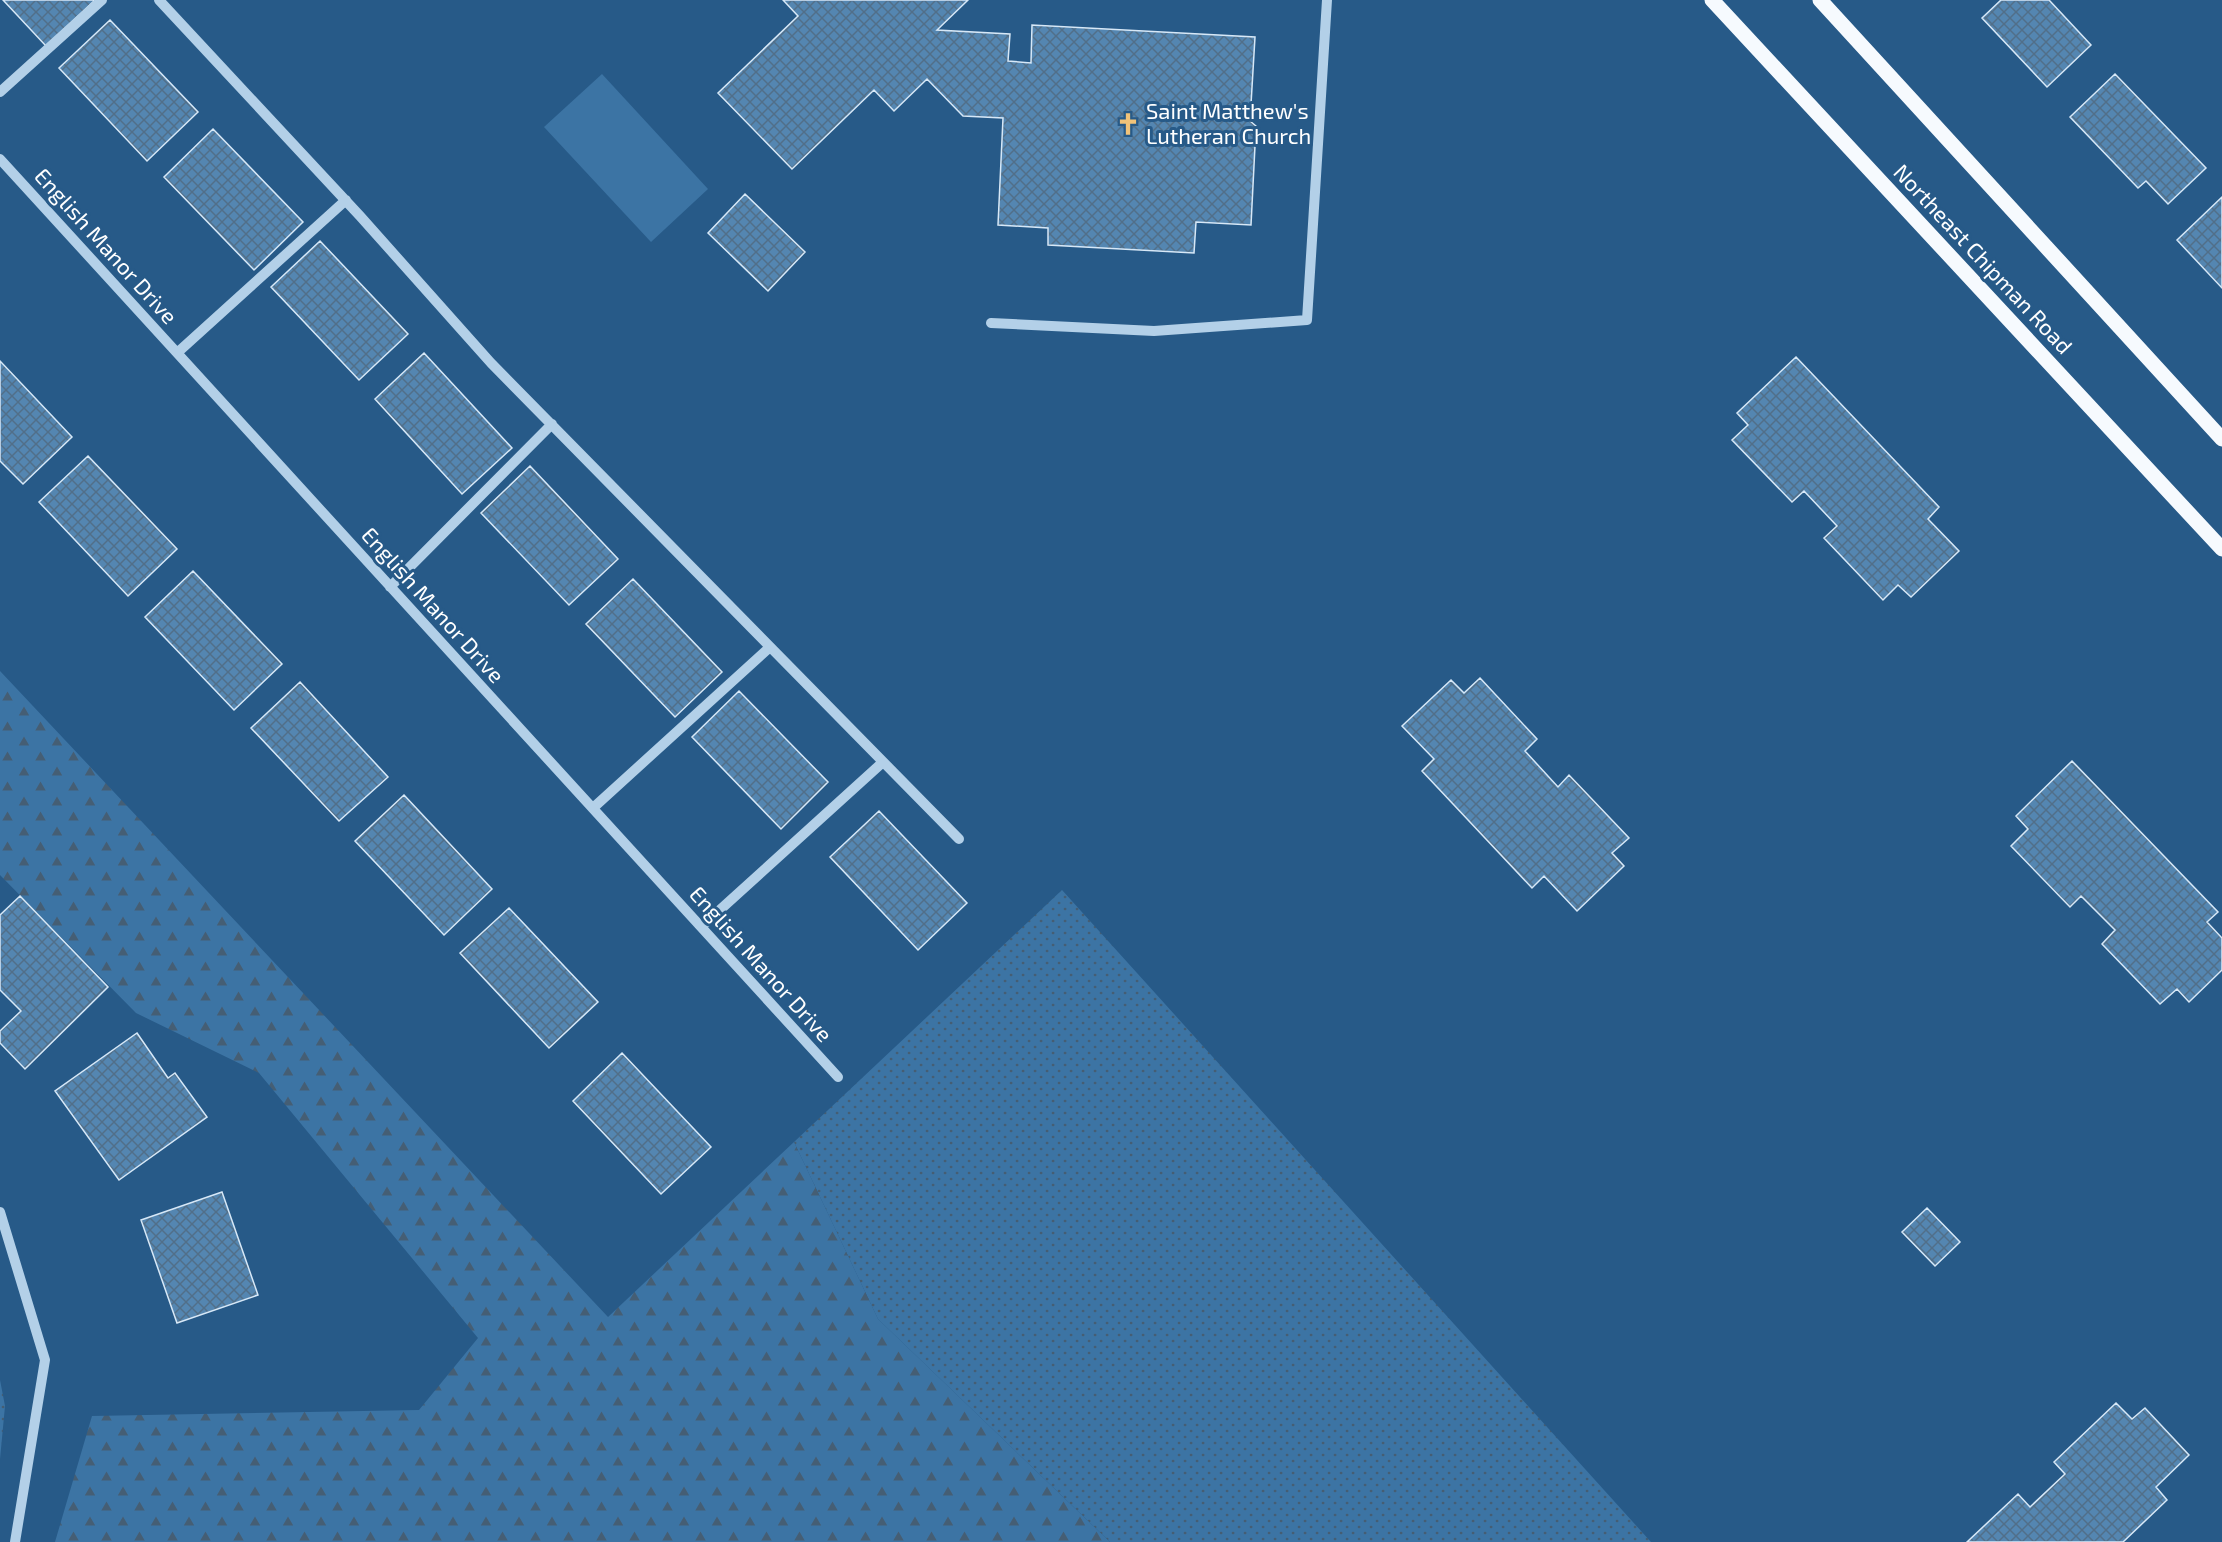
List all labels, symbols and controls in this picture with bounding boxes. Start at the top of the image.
place label: Saint Matthew's Lutheran Church [1146,97,1311,148]
church icon: Saint Matthew's Lutheran Church [1115,111,1141,137]
street label: Northeast Chipman Road [1889,158,2078,358]
street label: English Manor Drive [30,162,183,328]
street label: English Manor Drive [357,521,510,687]
street label: English Manor Drive [685,880,838,1046]

